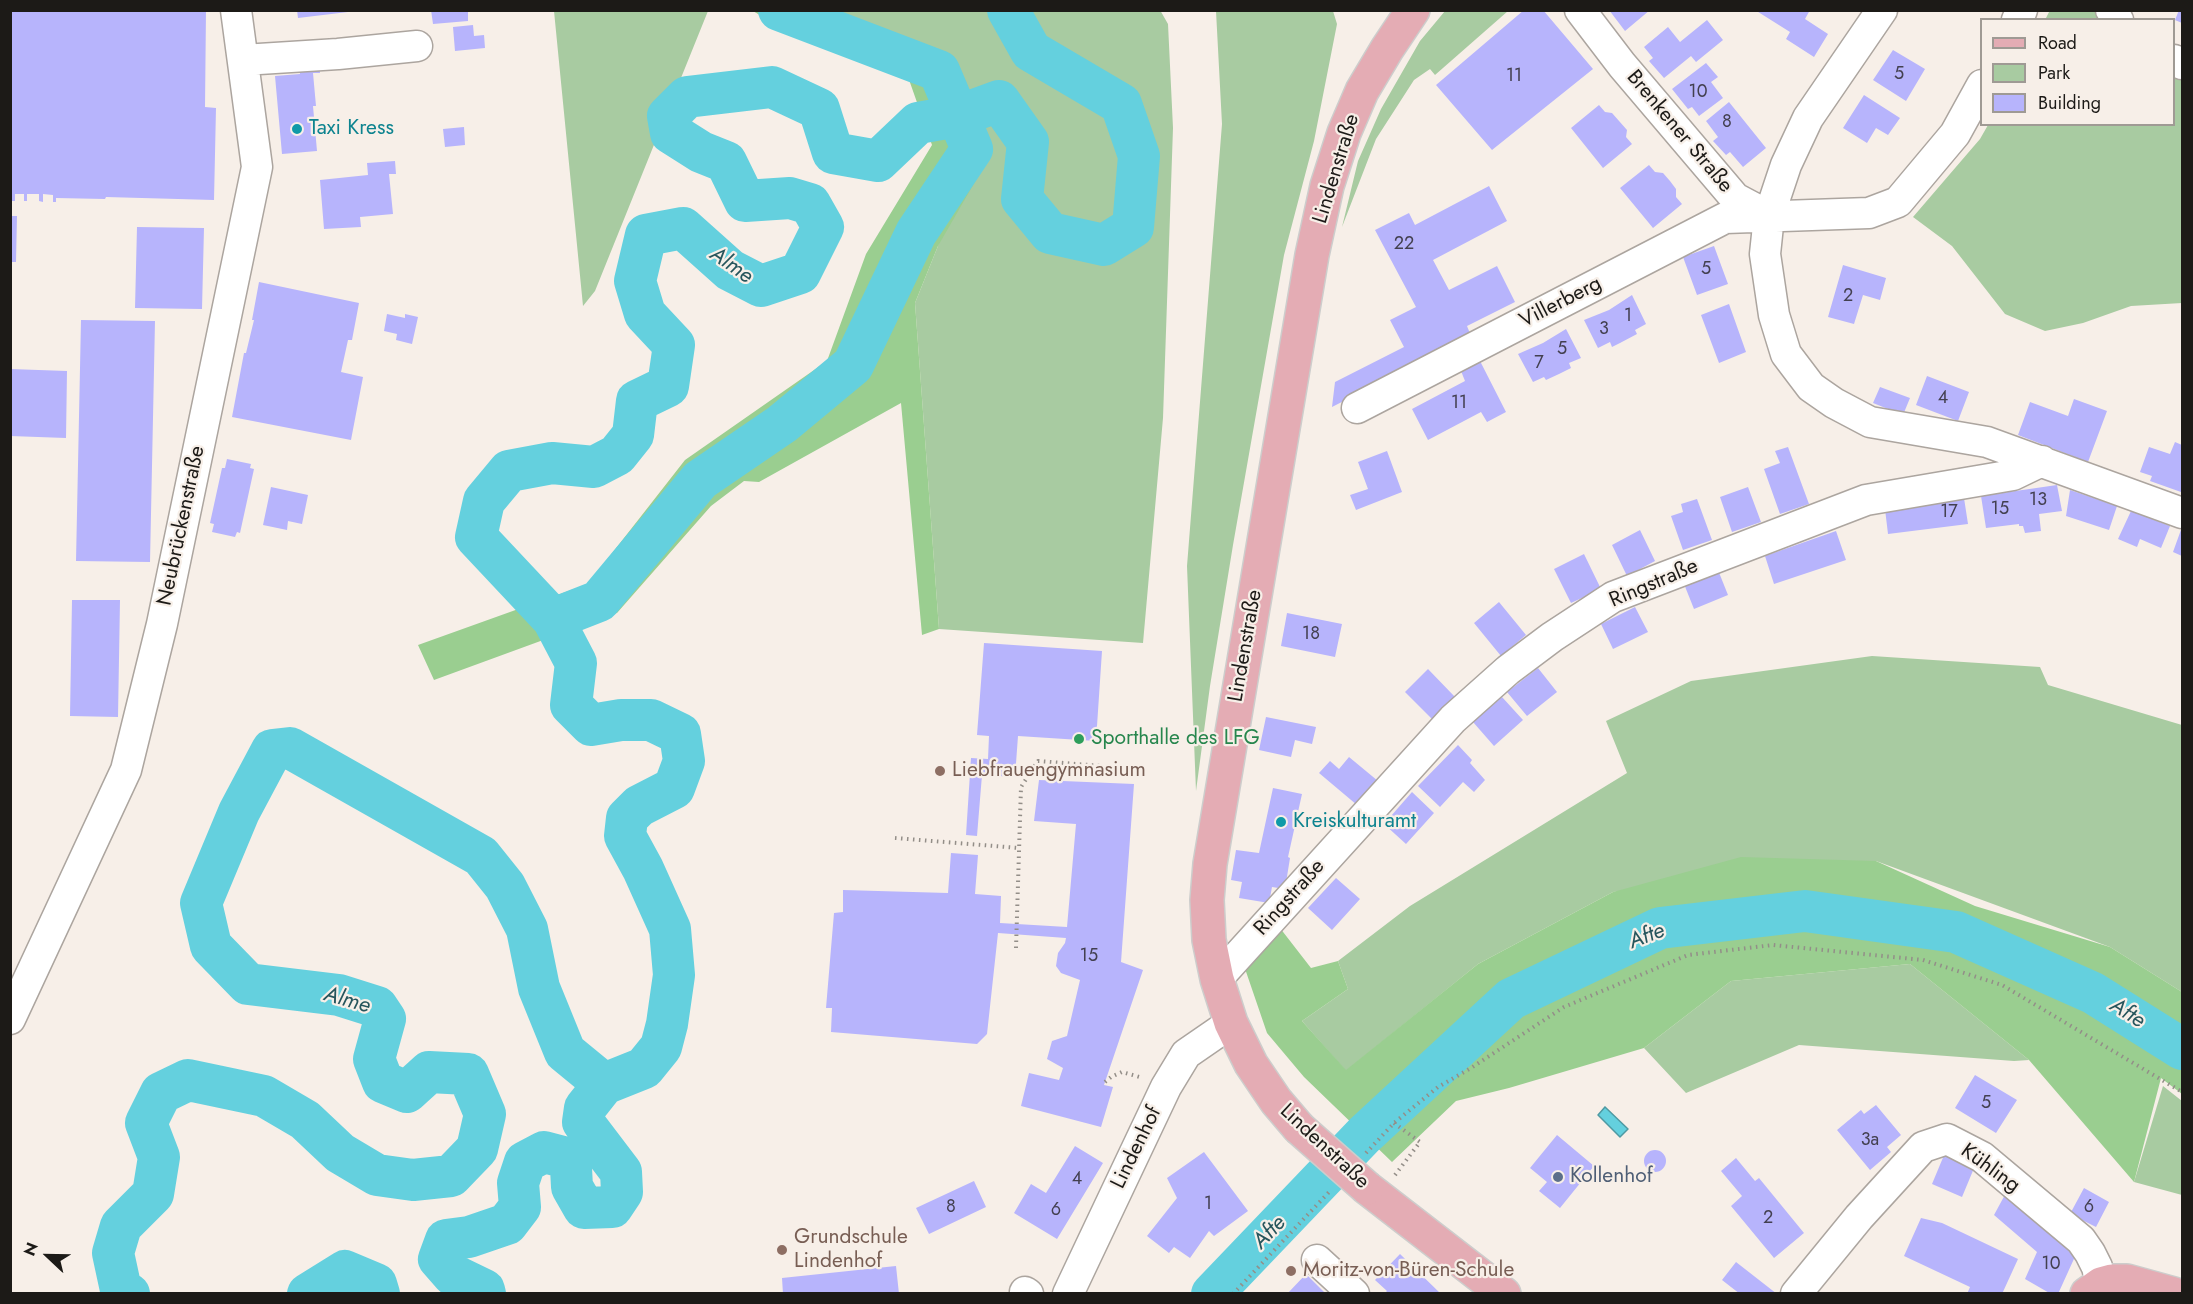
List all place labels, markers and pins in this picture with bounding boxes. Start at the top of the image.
place label: Taxi Kress [309,116,394,142]
marker: Taxi Kress [290,122,304,136]
place label: Sporthalle des LFG [1091,726,1260,752]
marker: Sporthalle des LFG [1072,732,1086,746]
place label: Liebfrauengymnasium [952,758,1146,784]
marker: Liebfrauengymnasium [933,764,947,778]
place label: Kreiskulturamt [1293,809,1416,835]
marker: Kreiskulturamt [1274,815,1288,829]
place label: Kollenhof [1570,1164,1653,1190]
marker: Kollenhof [1551,1170,1565,1184]
place label: Grundschule Lindenhof [794,1225,908,1275]
marker: Grundschule Lindenhof [775,1243,789,1257]
place label: Moritz-von-Büren-Schule [1303,1258,1514,1284]
marker: Moritz-von-Büren-Schule [1284,1264,1298,1278]

